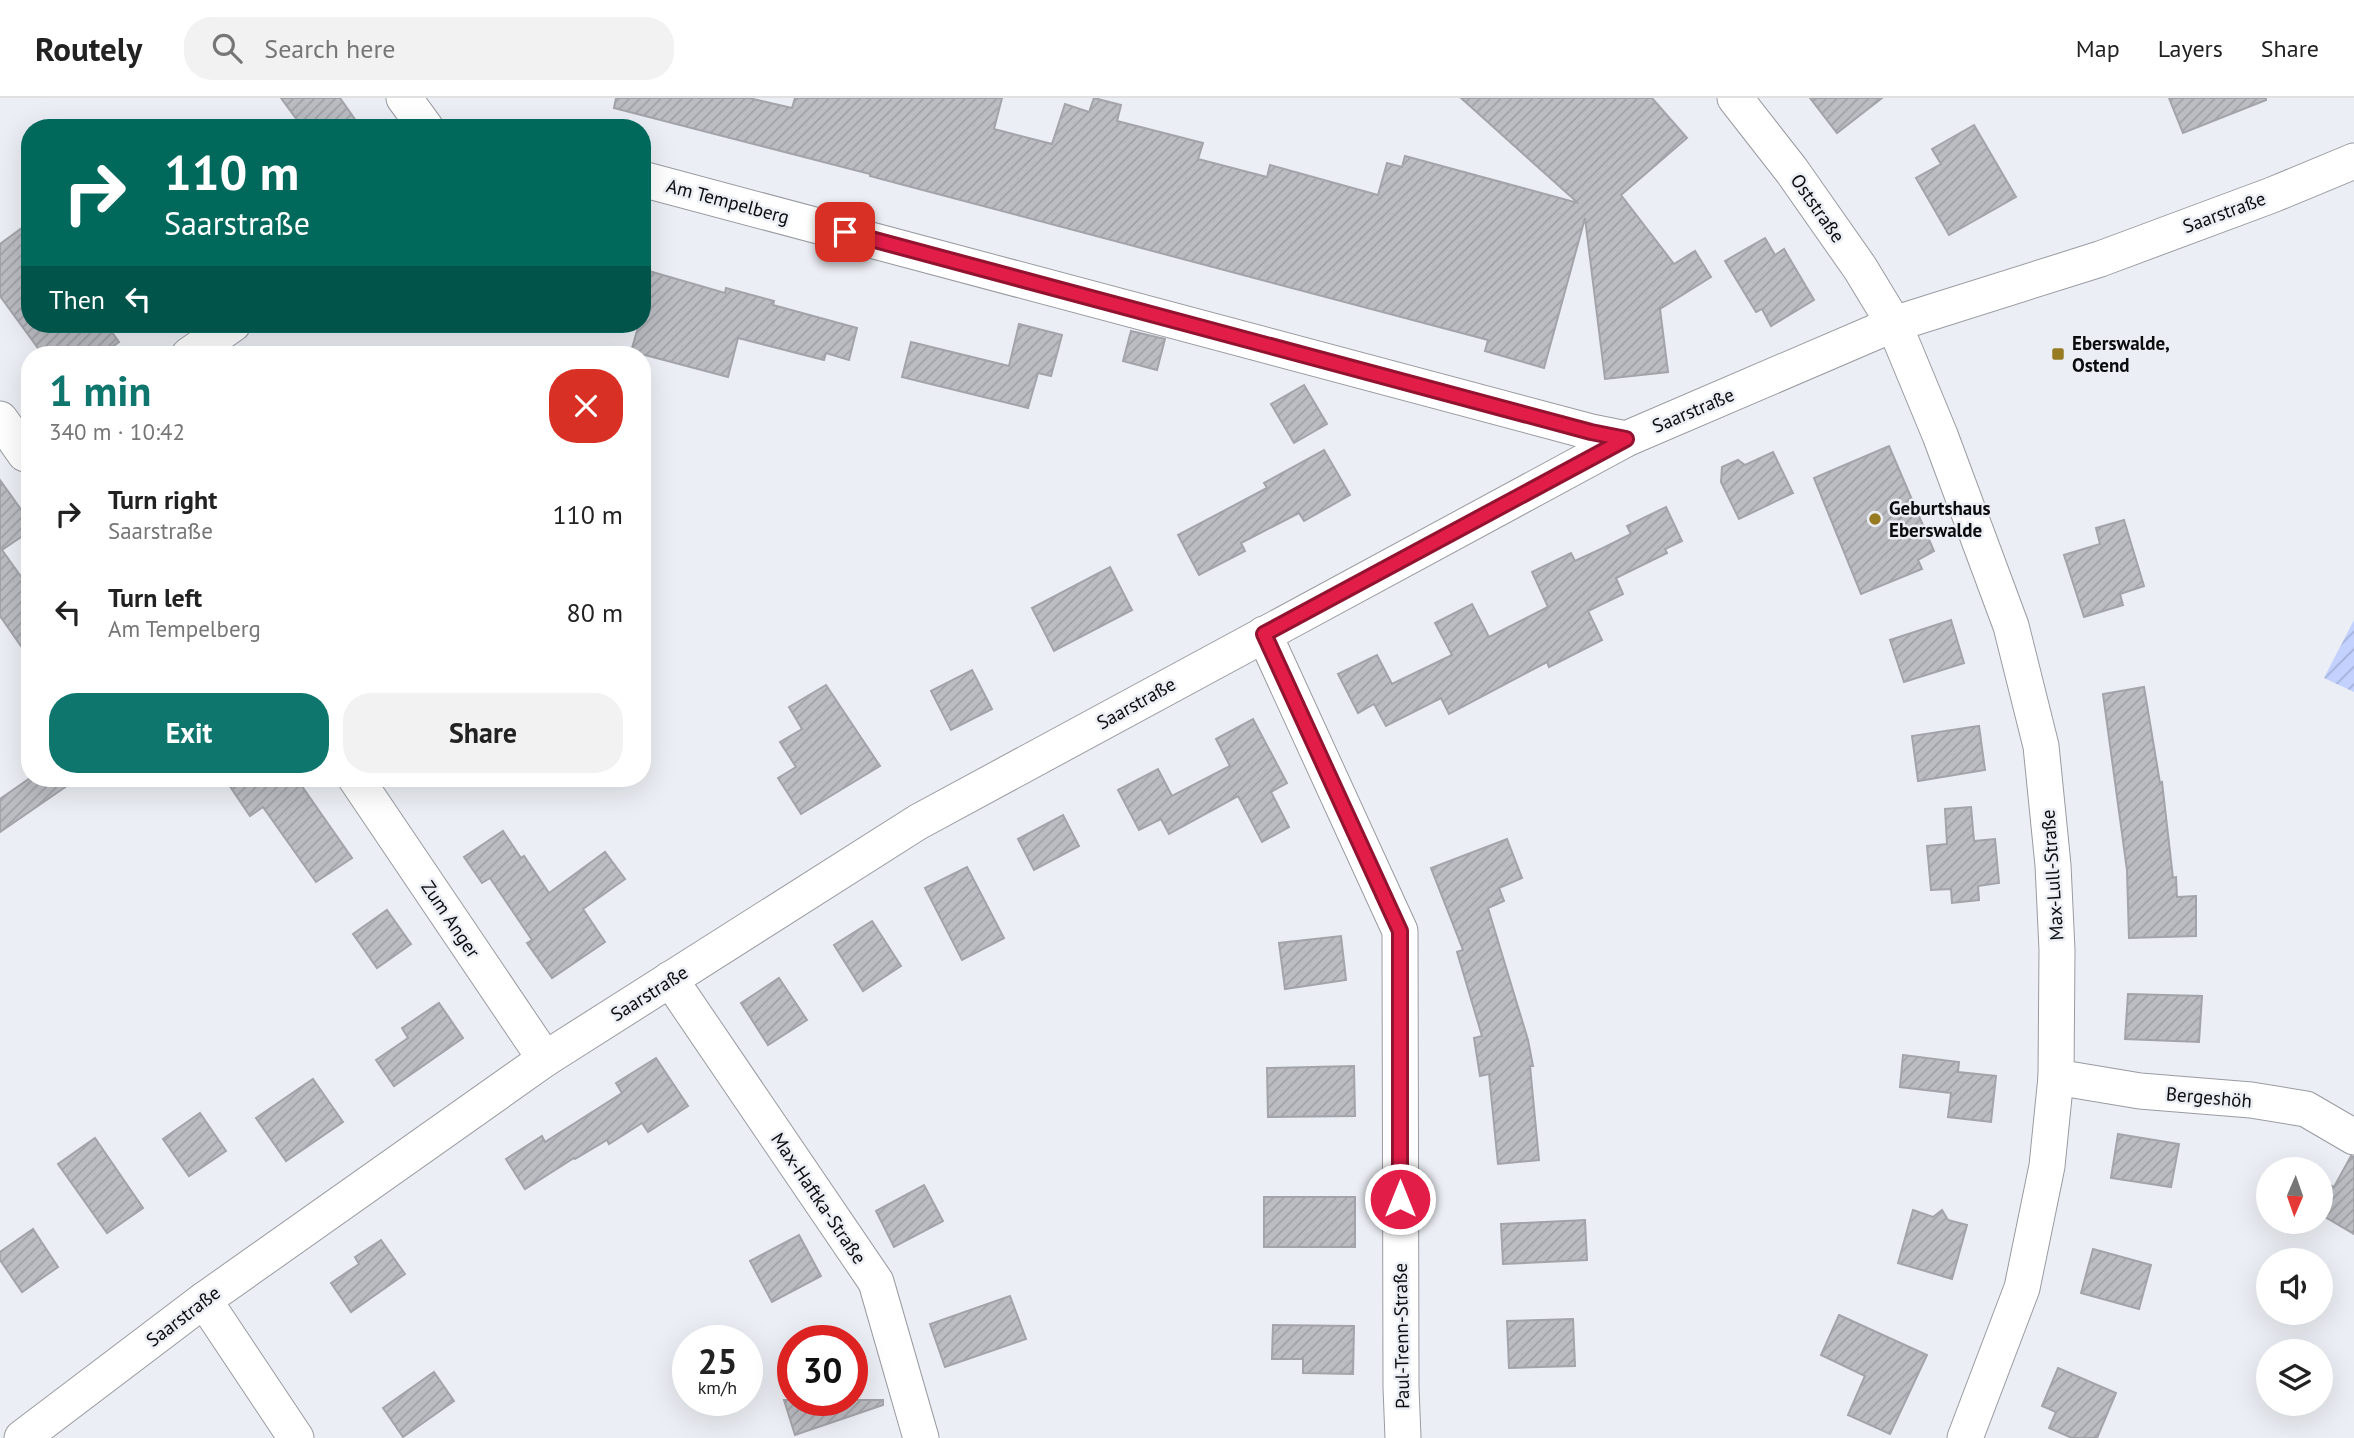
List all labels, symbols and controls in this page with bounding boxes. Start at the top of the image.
search box [184,17,674,80]
text: Routely [35,27,142,70]
icon: search [208,29,246,67]
text: Search here [264,32,395,65]
text: Map [2076,33,2120,64]
text: Layers [2158,33,2223,64]
text: Share [2261,33,2319,64]
text: 110 m [164,140,299,204]
icon: right [49,147,140,238]
street label: Oststraße [1786,169,1850,247]
street label: Am Tempelberg [664,173,792,229]
street label: Saarstraße [2179,186,2269,238]
text: Saarstraße [164,202,310,244]
pin [815,202,875,262]
icon: arrive [826,213,864,251]
icon: left [119,280,157,318]
text: Then [49,283,105,316]
place label: Eberswalde, Ostend [2072,331,2170,377]
marker: Eberswalde, Ostend [2050,346,2066,362]
text: 1 min [49,363,151,418]
button: close [549,369,623,443]
street label: Saarstraße [1648,382,1738,438]
text: 340 m · 10:42 [49,417,185,446]
text: Turn right [108,483,217,516]
icon: right [49,495,87,533]
place label: Geburtshaus Eberswalde [1889,496,1991,542]
text: 110 m [552,498,623,531]
marker: Geburtshaus Eberswalde [1867,511,1883,527]
text: Saarstraße [108,516,213,545]
text: Turn left [108,581,202,614]
icon: left [49,593,87,631]
text: 80 m [567,596,623,629]
text: Am Tempelberg [108,614,261,643]
street label: Saarstraße [1092,672,1180,734]
button: Exit [49,693,329,773]
button: Share [343,693,623,773]
street label: Max-Lull-Straße [2035,809,2069,941]
street label: Zum Anger [416,876,486,963]
street label: Saarstraße [606,960,692,1026]
street label: Bergeshöh [2165,1081,2253,1113]
street label: Max-Haftka-Straße [766,1128,872,1268]
north arrow [2256,1157,2333,1234]
map controls [2256,1157,2333,1416]
position arrow [1363,1162,1437,1236]
button: sound [2256,1248,2333,1325]
street label: Paul-Trenn-Straße [1388,1263,1414,1409]
street label: Saarstraße [141,1280,225,1352]
speed limit sign: 30 [777,1325,868,1416]
text: 25 [698,1338,737,1384]
button: layers [2256,1339,2333,1416]
text: km/h [698,1376,737,1399]

